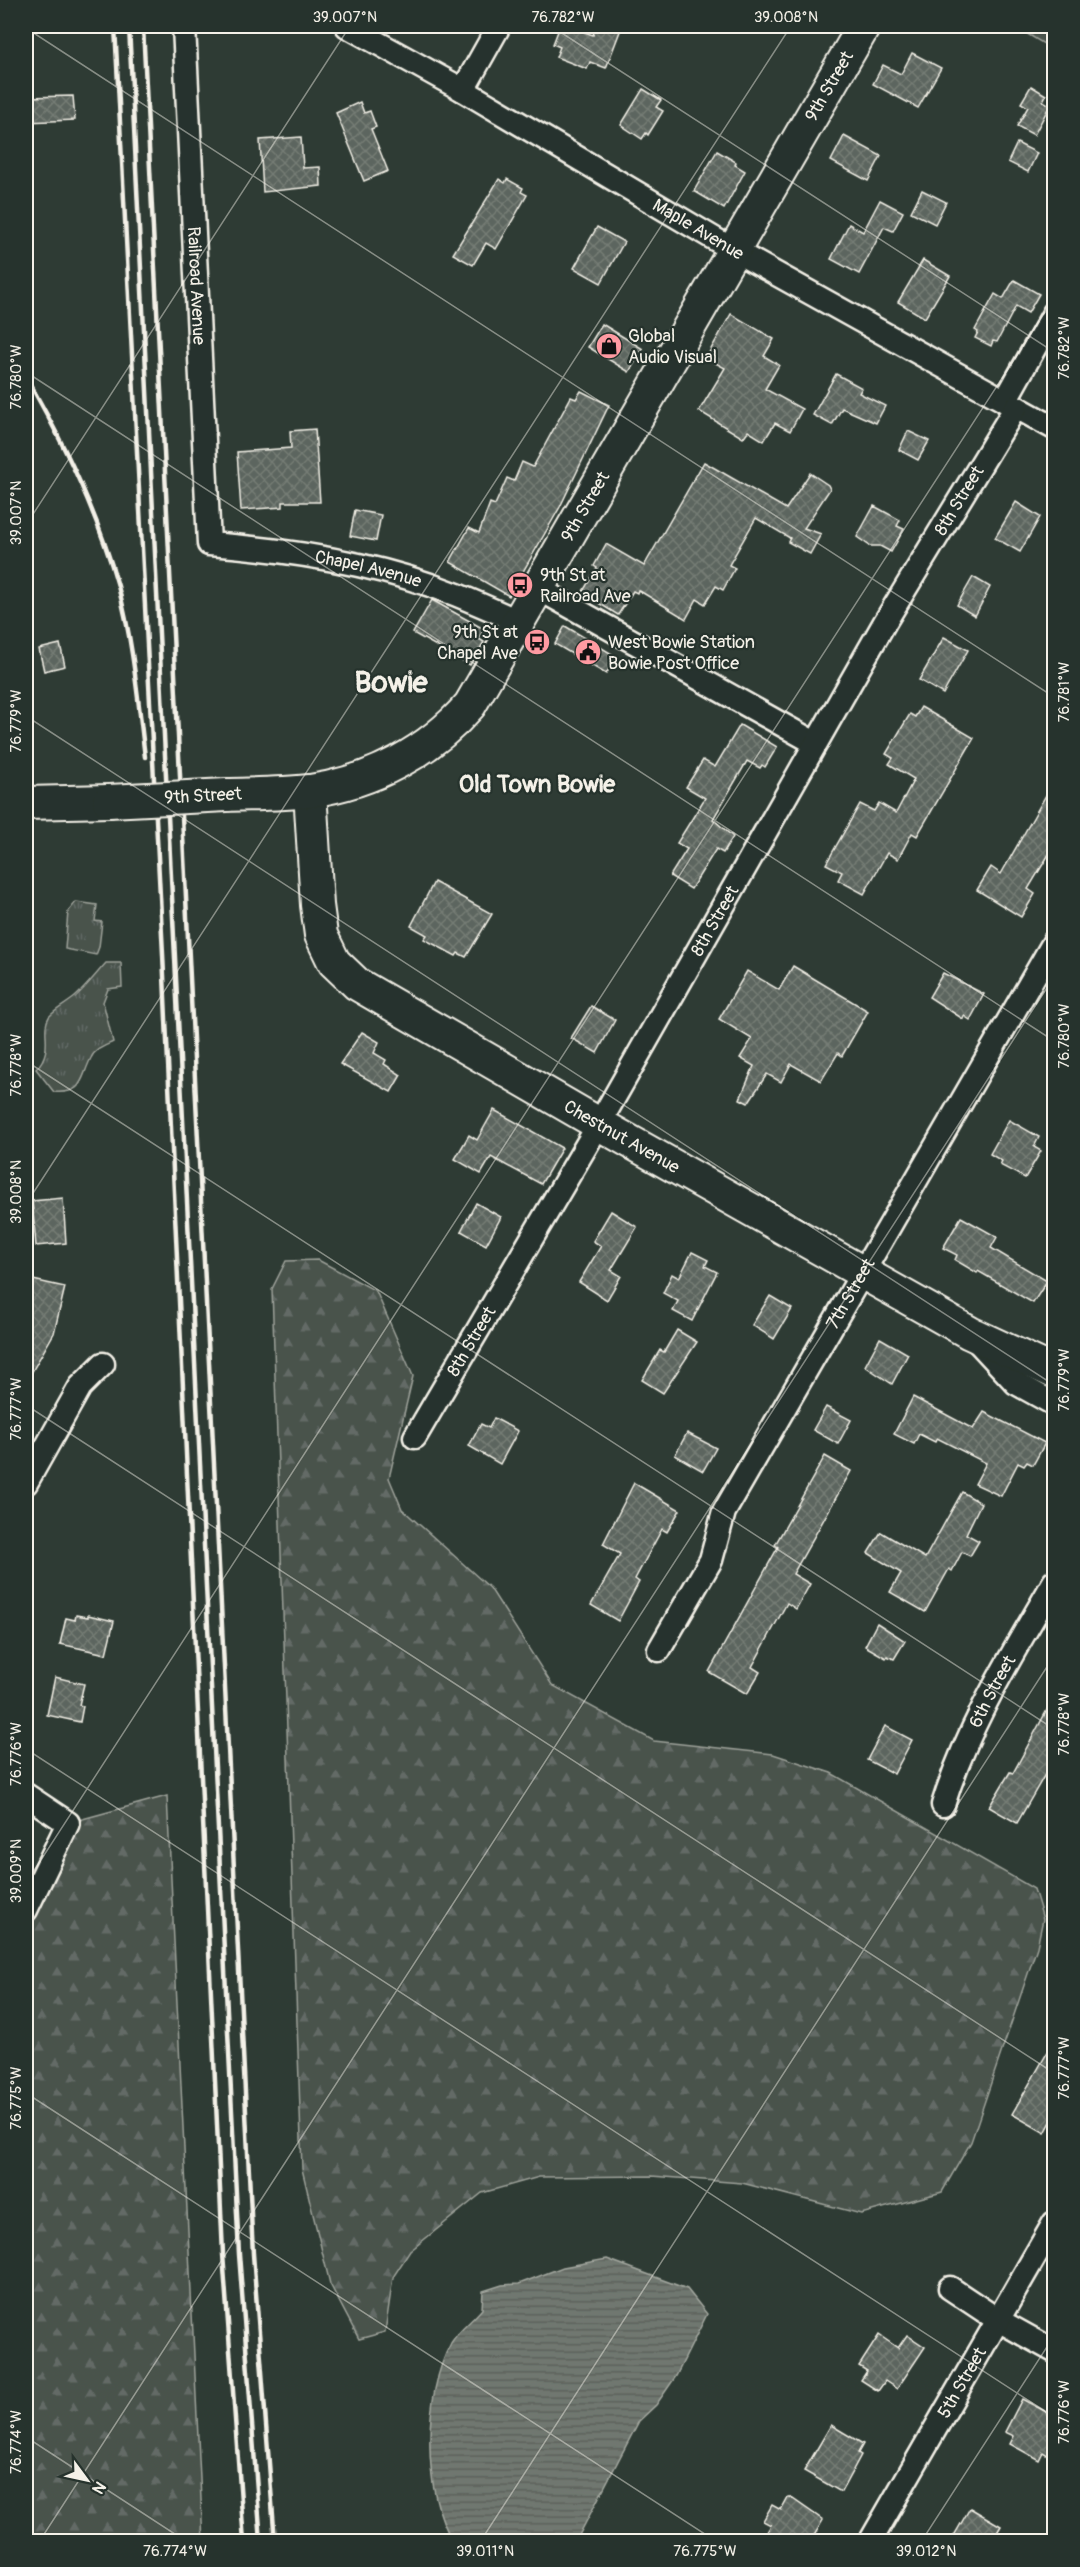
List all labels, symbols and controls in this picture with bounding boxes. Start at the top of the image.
text: 39.007°N [313,8,377,27]
text: 76.782°W [531,8,595,27]
text: 39.008°N [754,8,818,27]
street label: 9th Street [800,46,859,126]
street label: Maple Avenue [649,193,748,265]
street label: Railroad Avenue [182,226,211,346]
text: 76.782°W [1055,316,1074,380]
place label: Global Audio Visual [628,325,717,369]
shop icon: Global Audio Visual [594,331,624,361]
text: 76.780°W [7,344,26,410]
street label: 8th Street [929,461,989,540]
street label: 9th Street [556,467,615,546]
text: 39.007°N [7,481,26,545]
street label: Chapel Avenue [313,545,425,593]
place label: 9th St at Railroad Ave [540,564,631,608]
bus stop icon: 9th St at Railroad Ave [505,570,535,600]
place label: 9th St at Chapel Ave [437,621,519,665]
bus stop icon: 9th St at Chapel Ave [522,627,552,657]
place label: West Bowie Station Bowie Post Office [608,631,755,675]
public building icon: West Bowie Station Bowie Post Office [573,637,603,667]
text: 76.781°W [1055,661,1074,722]
district label: Bowie [354,664,429,701]
text: 76.779°W [7,689,26,752]
district label: Old Town Bowie [459,770,616,799]
street label: 9th Street [164,782,243,810]
street label: 8th Street [686,881,744,960]
text: 76.780°W [1055,1003,1074,1069]
text: 76.778°W [7,1033,26,1096]
street label: Chestnut Avenue [560,1095,684,1179]
text: 39.008°N [7,1160,26,1224]
street label: 7th Street [821,1253,880,1333]
street label: 8th Street [442,1301,501,1381]
text: 76.779°W [1055,1348,1074,1411]
text: 76.777°W [7,1377,26,1441]
street label: 6th Street [964,1650,1021,1731]
text: 76.778°W [1055,1692,1074,1755]
text: 76.776°W [7,1722,26,1786]
text: 39.009°N [7,1839,26,1903]
text: 76.777°W [1055,2036,1074,2100]
text: 76.775°W [7,2066,26,2130]
street label: 5th Street [932,2342,992,2422]
text: 76.776°W [1055,2380,1074,2444]
text: 76.774°W [7,2410,26,2474]
north arrow [57,2450,117,2510]
text: N [87,2478,110,2498]
text: 76.774°W [143,2542,207,2561]
text: 39.011°N [456,2542,514,2561]
text: 76.775°W [673,2542,737,2561]
text: 39.012°N [896,2542,956,2561]

